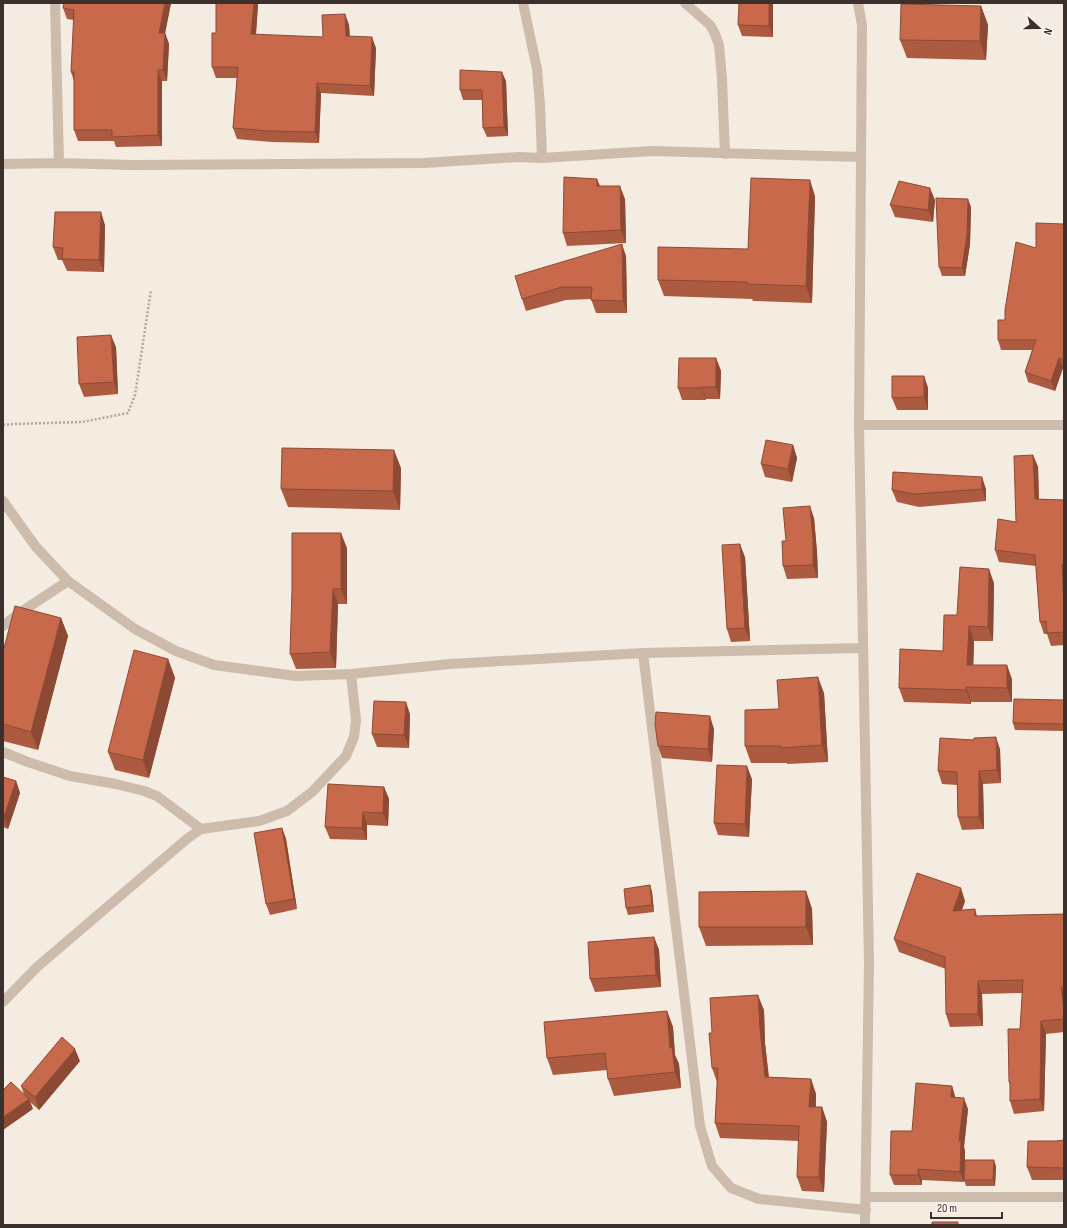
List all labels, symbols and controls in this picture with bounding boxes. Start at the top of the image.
north arrow [1019,8,1059,48]
text: N [1041,26,1055,37]
scale bar [931,1194,1002,1220]
text: 20 m [937,1201,957,1216]

